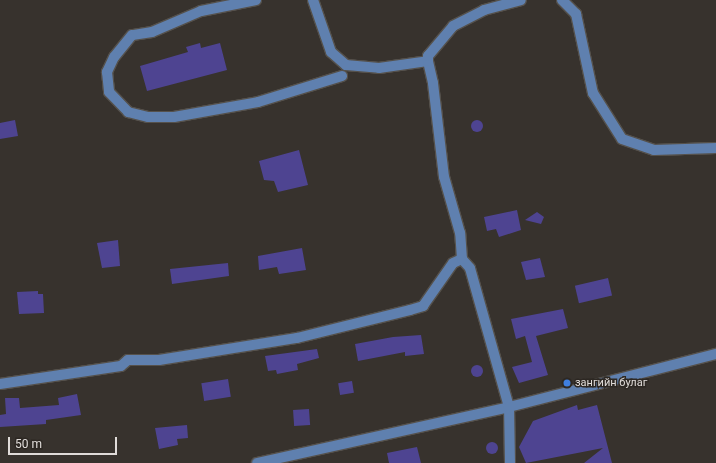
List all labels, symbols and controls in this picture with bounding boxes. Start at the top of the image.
place label: зангийн булаг [575,376,647,390]
marker: зангийн булаг [562,378,572,388]
scale bar [10,429,119,455]
text: 50 m [15,437,42,451]

